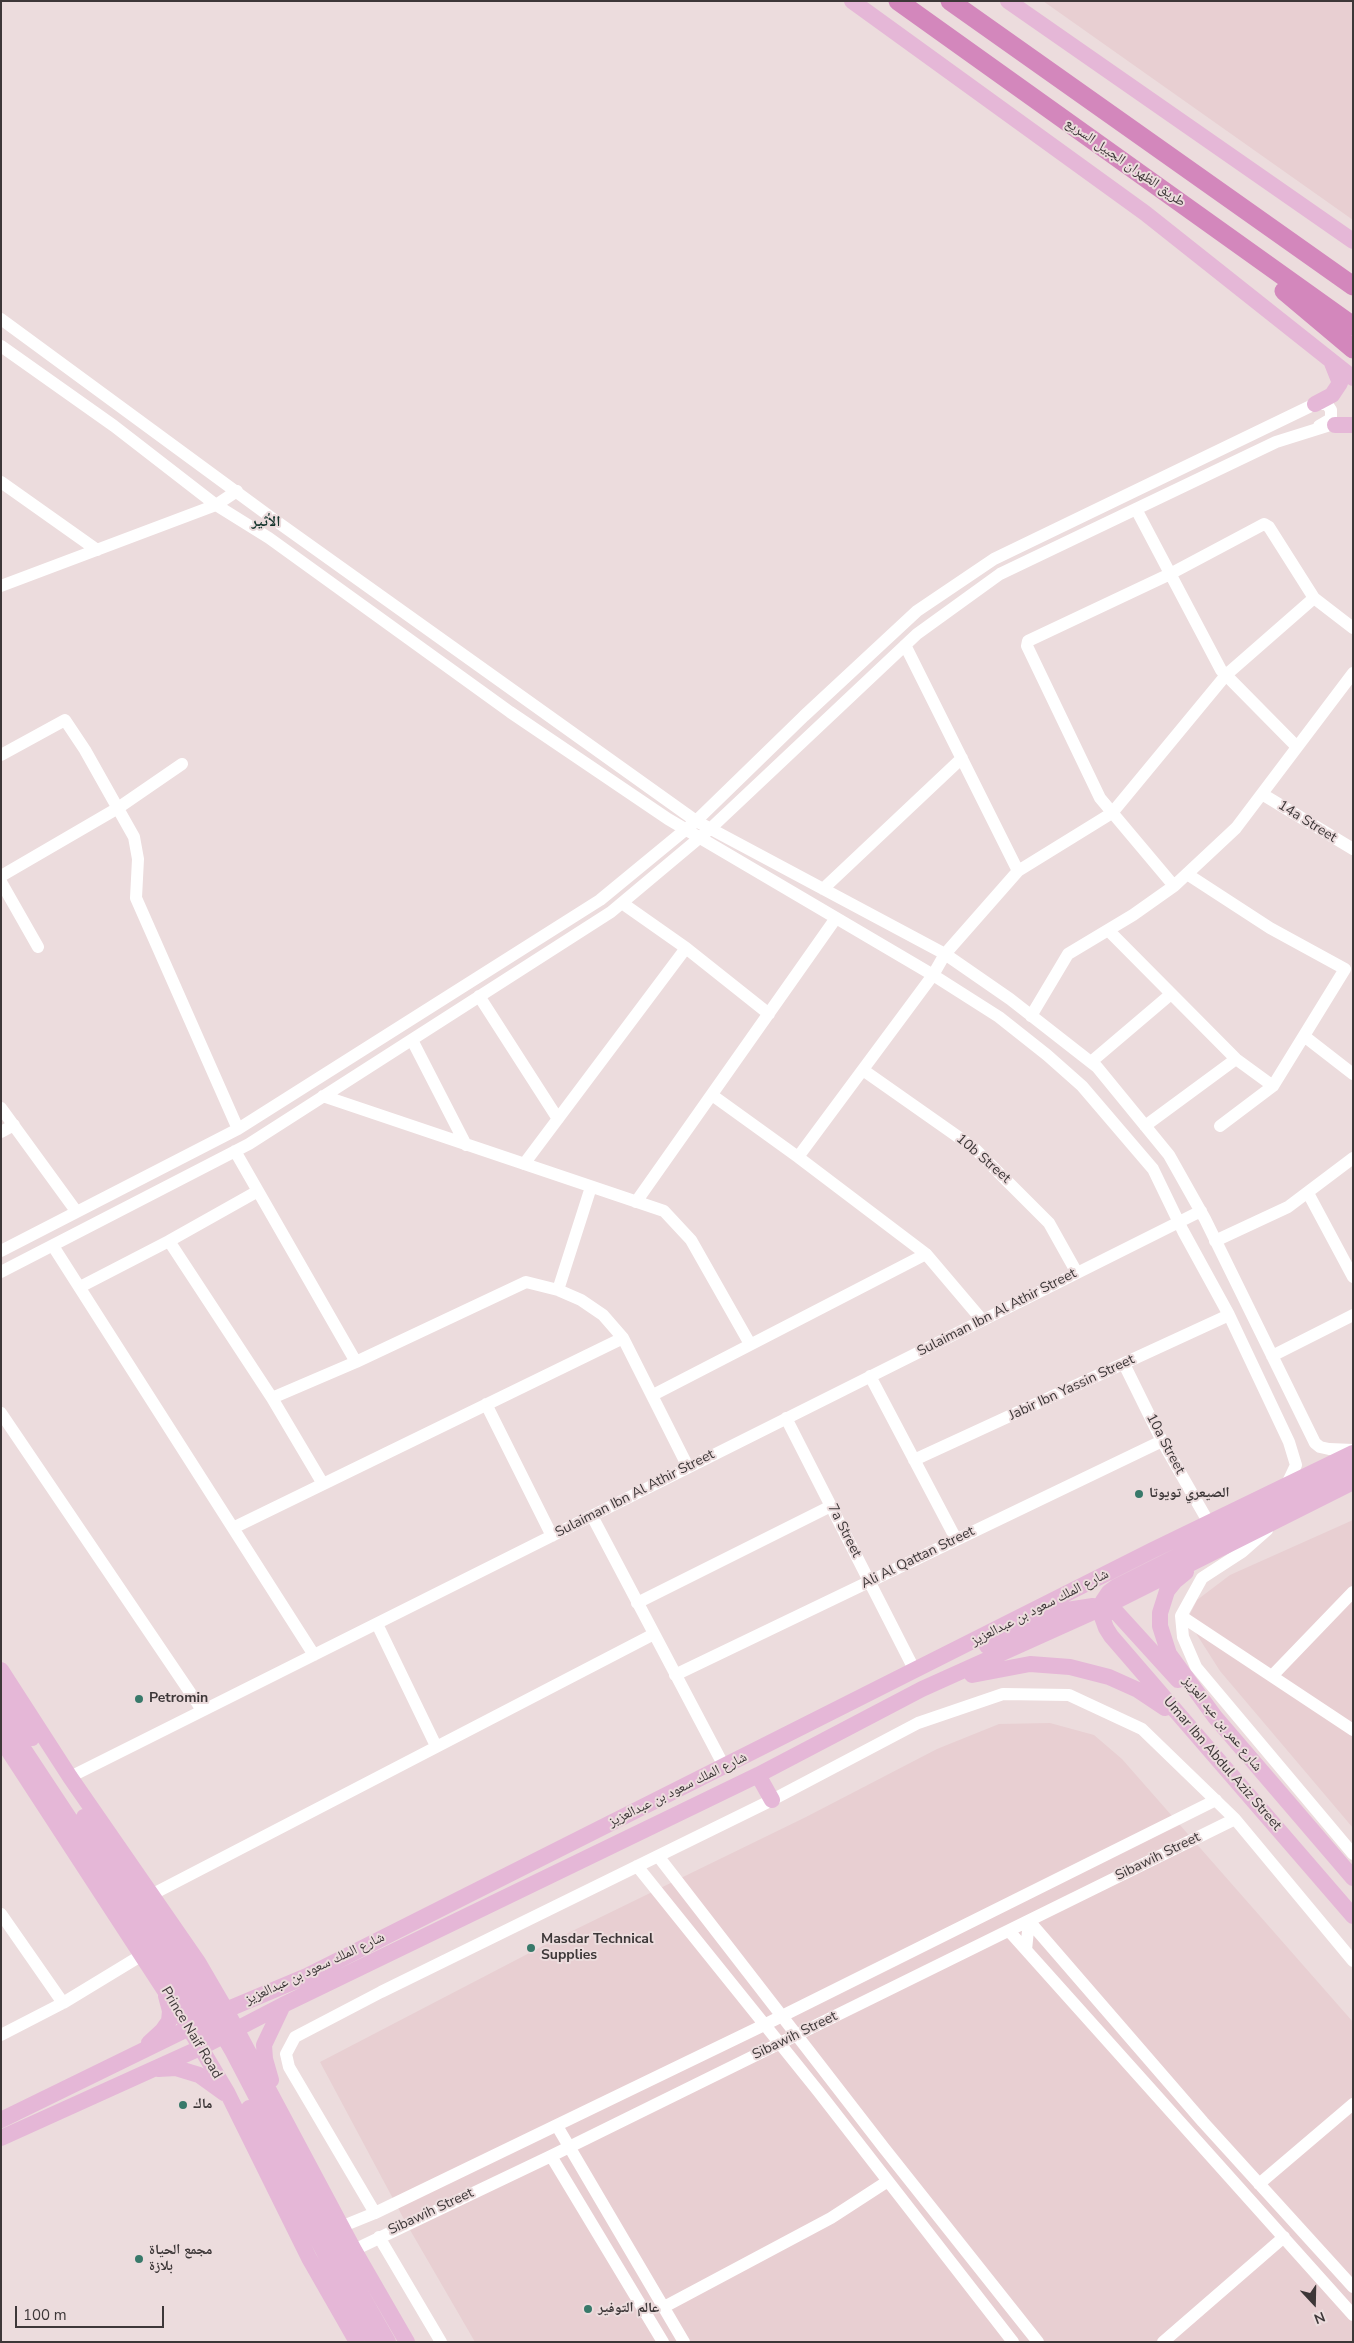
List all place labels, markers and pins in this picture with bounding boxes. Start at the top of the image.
place label: الصيعري تويوتا [1149,1486,1229,1502]
marker: الصيعري تويوتا [1133,1488,1145,1500]
place label: Petromin [149,1691,208,1707]
marker: Petromin [133,1693,145,1705]
place label: Masdar Technical Supplies [541,1932,653,1964]
marker: Masdar Technical Supplies [525,1942,537,1954]
place label: ماك [193,2097,212,2113]
marker: ماك [177,2099,189,2111]
place label: مجمع الحياة بلازة [149,2243,212,2276]
marker: مجمع الحياة بلازة [133,2253,145,2265]
place label: عالم التوفير [598,2301,659,2317]
marker: عالم التوفير [582,2303,594,2315]

